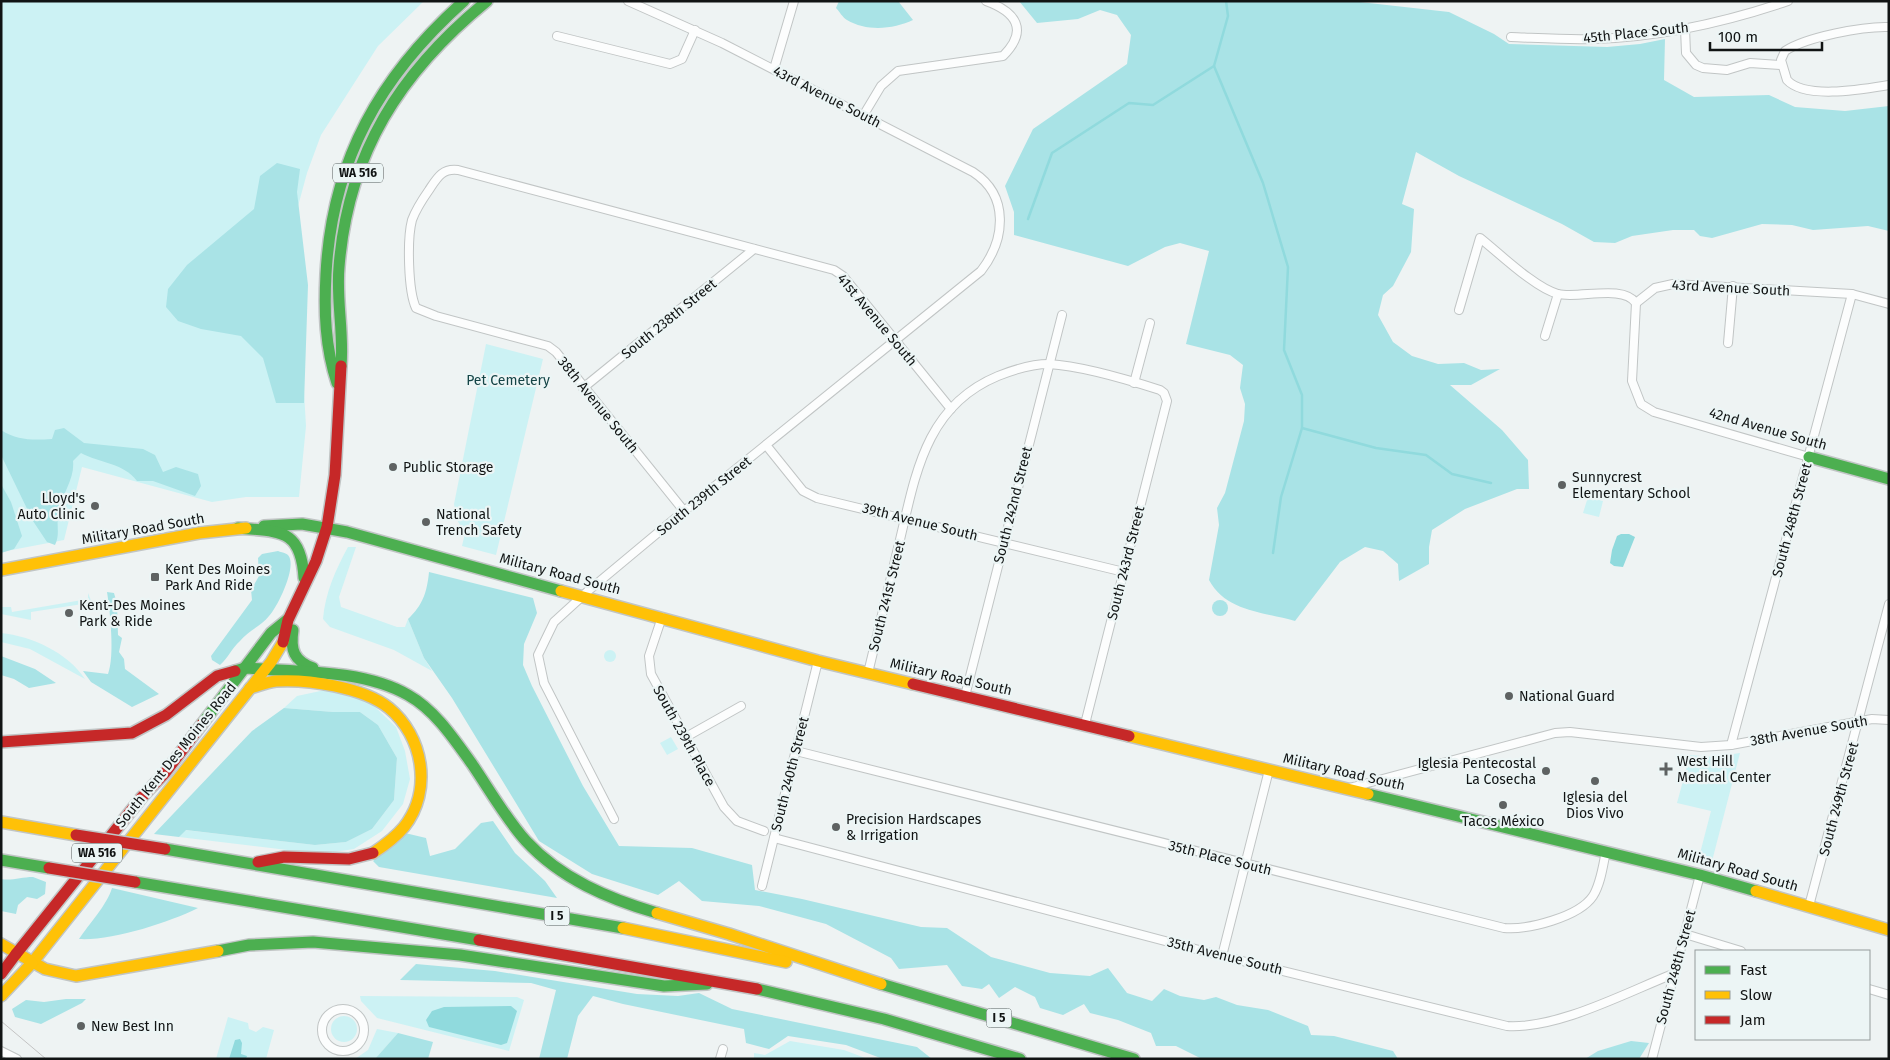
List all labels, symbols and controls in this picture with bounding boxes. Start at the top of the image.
street label: 45th Place South [1582,19,1690,47]
scale bar [1710,20,1822,52]
text: 100 m [1718,28,1758,46]
street label: 43rd Avenue South [770,62,884,132]
road number: WA 516 [333,164,383,182]
street label: 41st Avenue South [833,270,921,370]
street label: South 238th Street [618,275,721,363]
street label: 43rd Avenue South [1671,276,1791,300]
street label: 38th Avenue South [554,353,642,457]
park label: Pet Cemetery [466,372,550,389]
street label: 42nd Avenue South [1707,404,1829,454]
street label: South 242nd Street [990,444,1036,565]
street label: South 239th Street [653,452,756,539]
place label: Public Storage [403,459,493,476]
street label: South 248th Street [1769,460,1816,579]
marker: Public Storage [387,461,399,473]
place label: Sunnycrest Elementary School [1572,469,1690,502]
marker: Sunnycrest Elementary School [1556,479,1568,491]
place label: Lloyd's Auto Clinic [18,490,85,523]
street label: 39th Avenue South [860,499,980,545]
marker: Lloyd's Auto Clinic [89,500,101,512]
street label: South 243rd Street [1104,503,1149,622]
place label: National Trench Safety [436,506,522,539]
street label: Military Road South [80,510,206,548]
marker: National Trench Safety [420,516,432,528]
street label: South 241st Street [865,538,909,653]
street label: Military Road South [498,550,622,598]
place label: Kent Des Moines Park And Ride [165,561,270,594]
marker: Kent Des Moines Park And Ride [149,571,161,583]
place label: Kent-Des Moines Park & Ride [79,597,186,630]
marker: Kent-Des Moines Park & Ride [63,607,75,619]
street label: Military Road South [888,655,1014,699]
street label: South Kent Des Moines Road [112,679,240,831]
street label: South 239th Place [649,683,719,789]
place label: National Guard [1519,688,1615,705]
marker: National Guard [1503,690,1515,702]
street label: 38th Avenue South [1749,712,1869,750]
street label: South 240th Street [768,714,813,833]
street label: South 249th Street [1816,739,1863,858]
street label: Military Road South [1281,750,1407,794]
place label: West Hill Medical Center [1677,753,1772,786]
place label: Iglesia Pentecostal La Cosecha [1417,755,1536,788]
marker: West Hill Medical Center [1659,762,1673,776]
marker: Iglesia Pentecostal La Cosecha [1540,765,1552,777]
marker: Iglesia del Dios Vivo [1589,775,1601,787]
place label: Iglesia del Dios Vivo [1563,789,1628,822]
marker: Tacos México [1497,799,1509,811]
place label: Precision Hardscapes & Irrigation [846,811,982,844]
place label: Tacos México [1462,813,1544,830]
marker: Precision Hardscapes & Irrigation [830,821,842,833]
street label: 35th Place South [1167,837,1273,879]
road number: WA 516 [72,844,122,862]
street label: Military Road South [1676,845,1800,895]
road number: I 5 [544,906,570,926]
street label: South 248th Street [1653,907,1700,1026]
street label: 35th Avenue South [1166,933,1284,979]
legend [1695,950,1870,1040]
text: Fast [1740,961,1767,979]
text: Slow [1740,986,1772,1004]
road number: I 5 [986,1008,1012,1028]
text: Jam [1740,1011,1766,1029]
place label: New Best Inn [91,1018,174,1035]
marker: New Best Inn [75,1020,87,1032]

